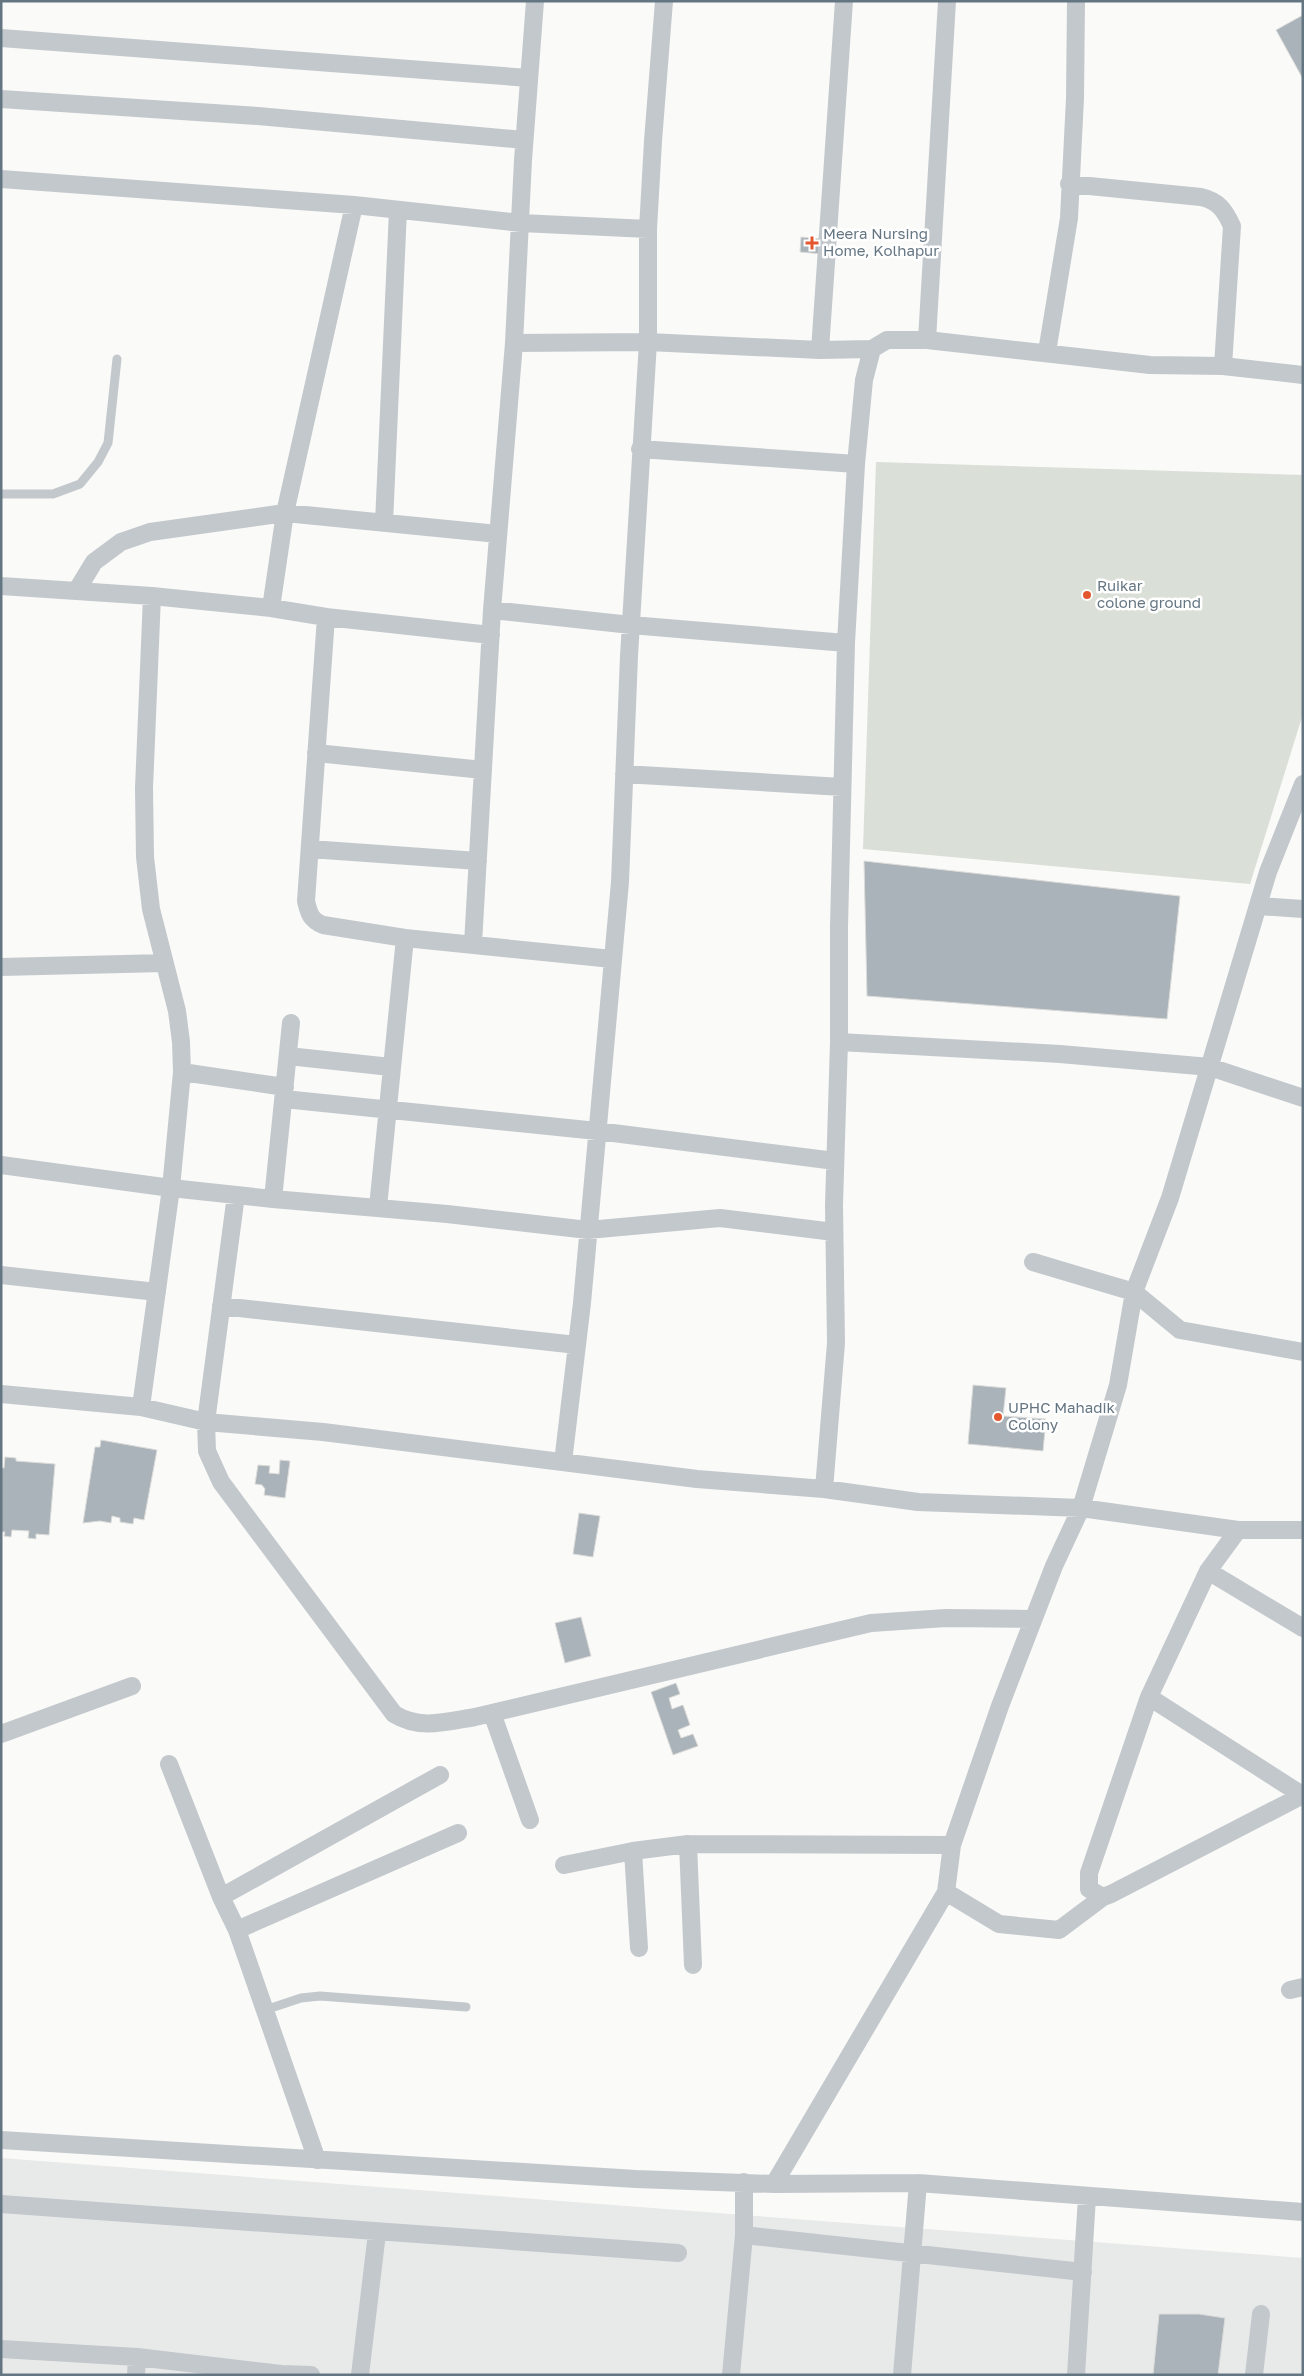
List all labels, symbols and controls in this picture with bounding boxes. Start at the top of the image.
place label: Meera Nursing Home, Kolhapur [823,224,939,259]
marker: Meera Nursing Home, Kolhapur [805,236,819,250]
place label: Ruikar colone ground [1097,576,1201,611]
marker: Ruikar colone ground [1081,589,1093,601]
place label: UPHC Mahadik Colony [1008,1398,1115,1433]
marker: UPHC Mahadik Colony [992,1411,1004,1423]

